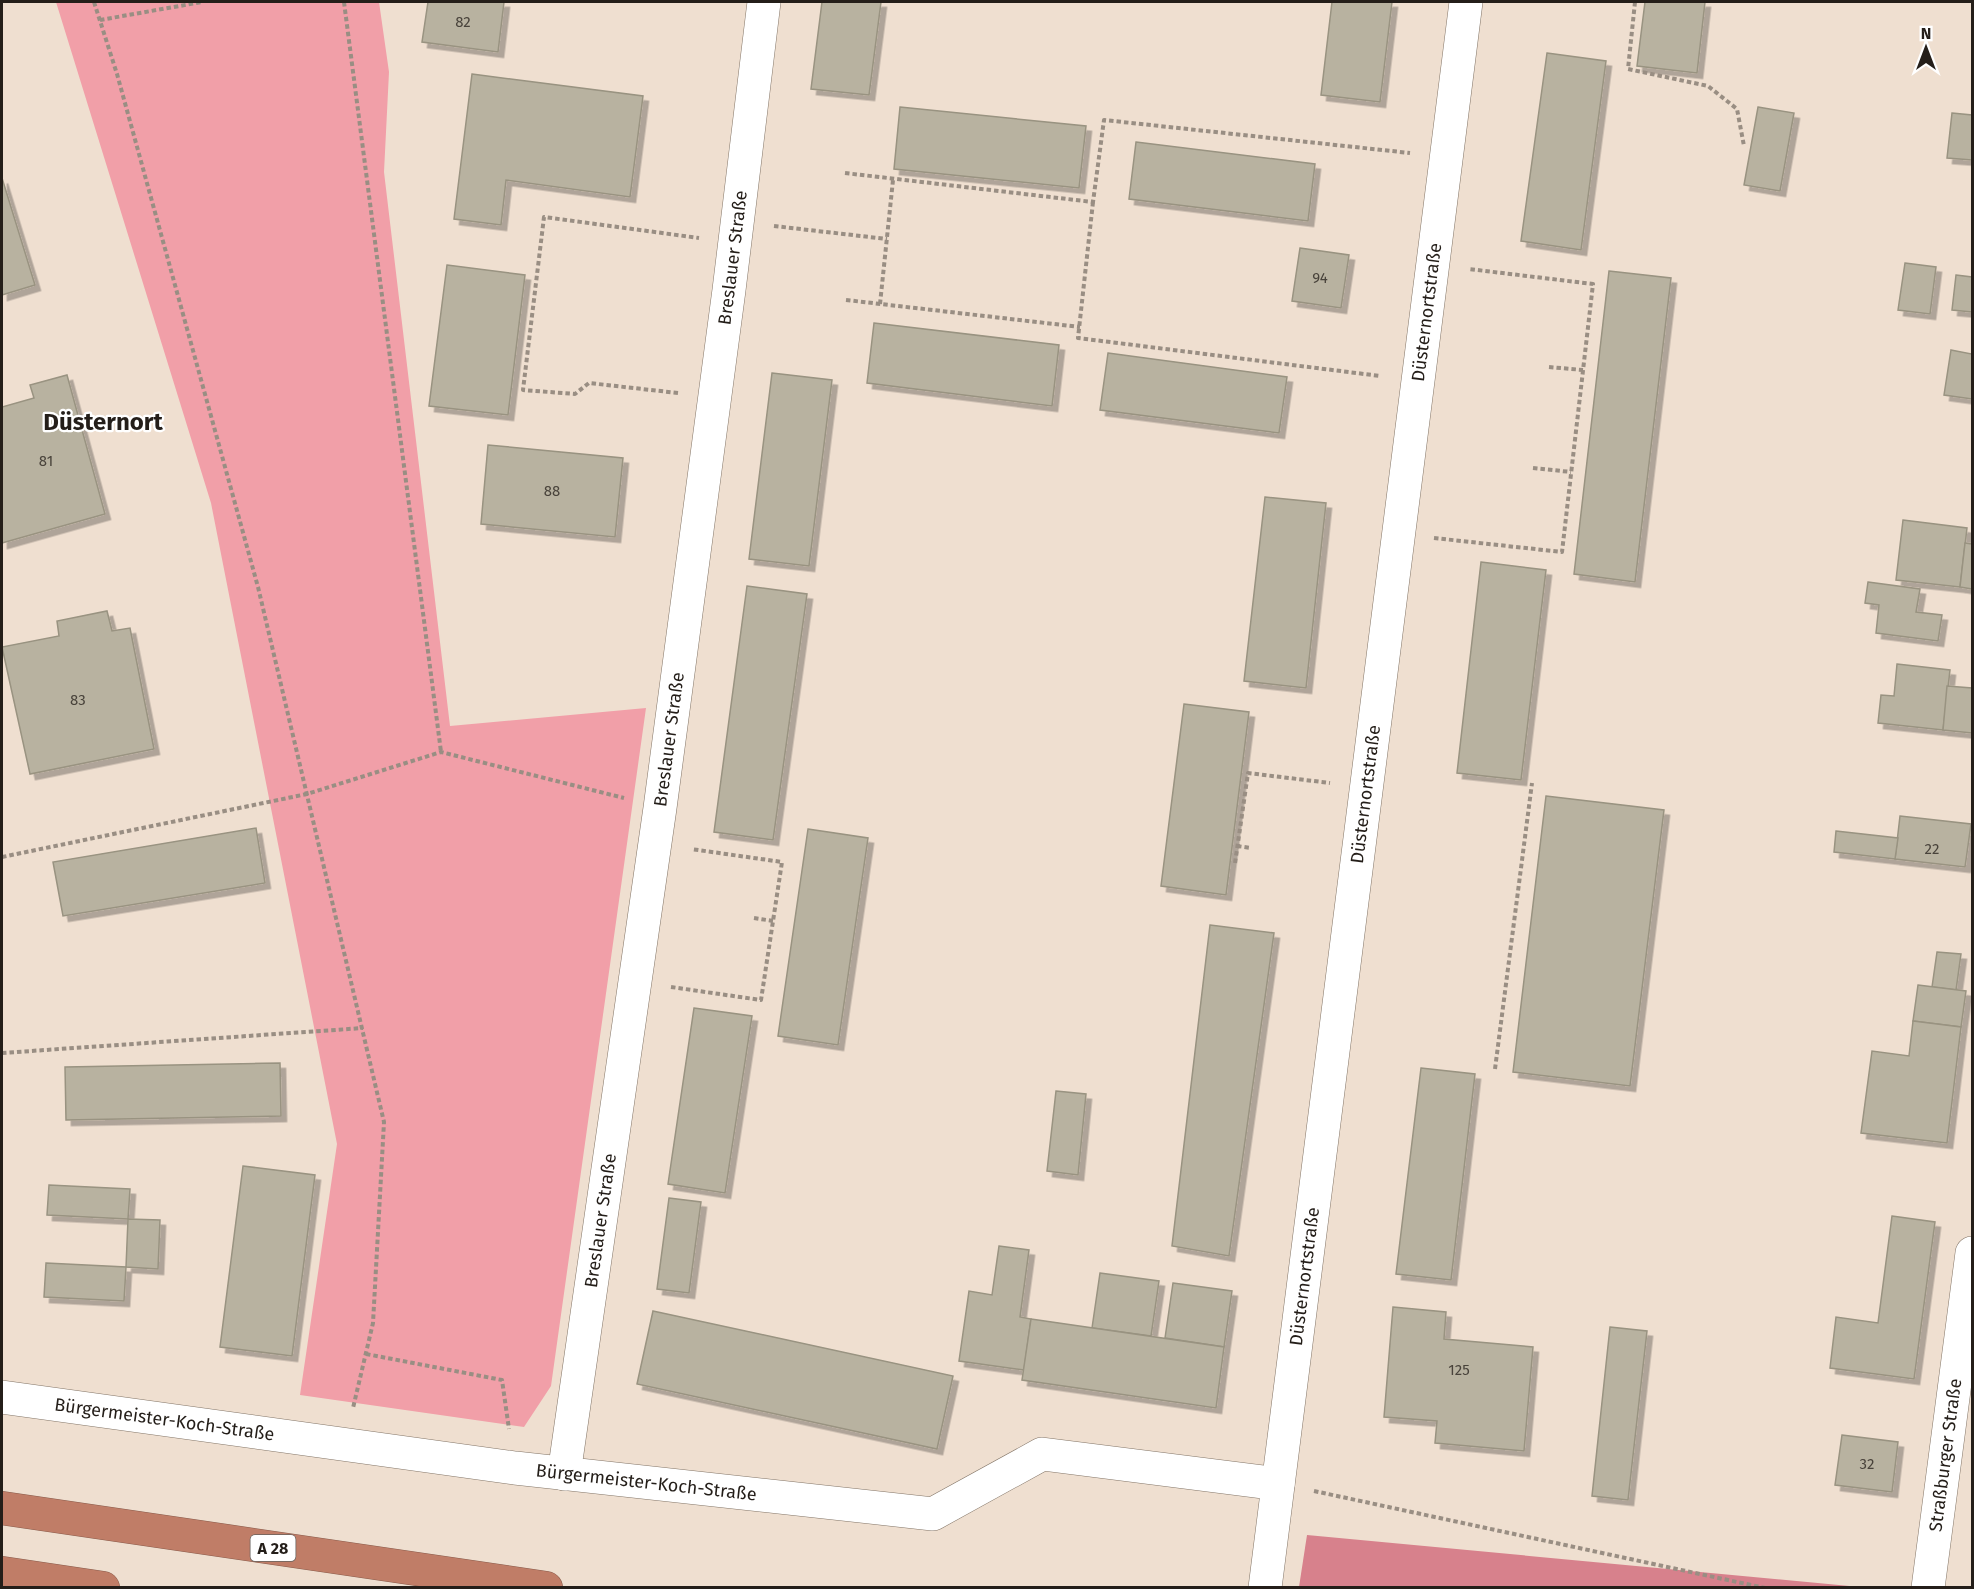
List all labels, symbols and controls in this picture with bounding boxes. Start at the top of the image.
house number: 82 [455,13,471,31]
north arrow [1896,18,1956,78]
text: N [1921,24,1931,43]
street label: Breslauer Straße [713,189,752,326]
street label: Düsternortstraße [1407,242,1446,383]
house number: 94 [1312,269,1328,287]
district label: Düsternort [43,408,163,436]
house number: 81 [39,452,53,470]
house number: 88 [544,482,560,500]
street label: Breslauer Straße [649,671,689,808]
house number: 83 [70,691,86,709]
street label: Düsternortstraße [1346,724,1385,865]
house number: 22 [1925,840,1939,858]
street label: Breslauer Straße [580,1152,621,1289]
street label: Düsternortstraße [1285,1206,1324,1347]
house number: 125 [1448,1361,1470,1379]
street label: Straßburger Straße [1924,1377,1966,1533]
street label: Bürgermeister-Koch-Straße [53,1393,276,1446]
house number: 32 [1860,1455,1874,1473]
street label: Bürgermeister-Koch-Straße [535,1459,758,1506]
road number: A 28 [250,1535,296,1561]

